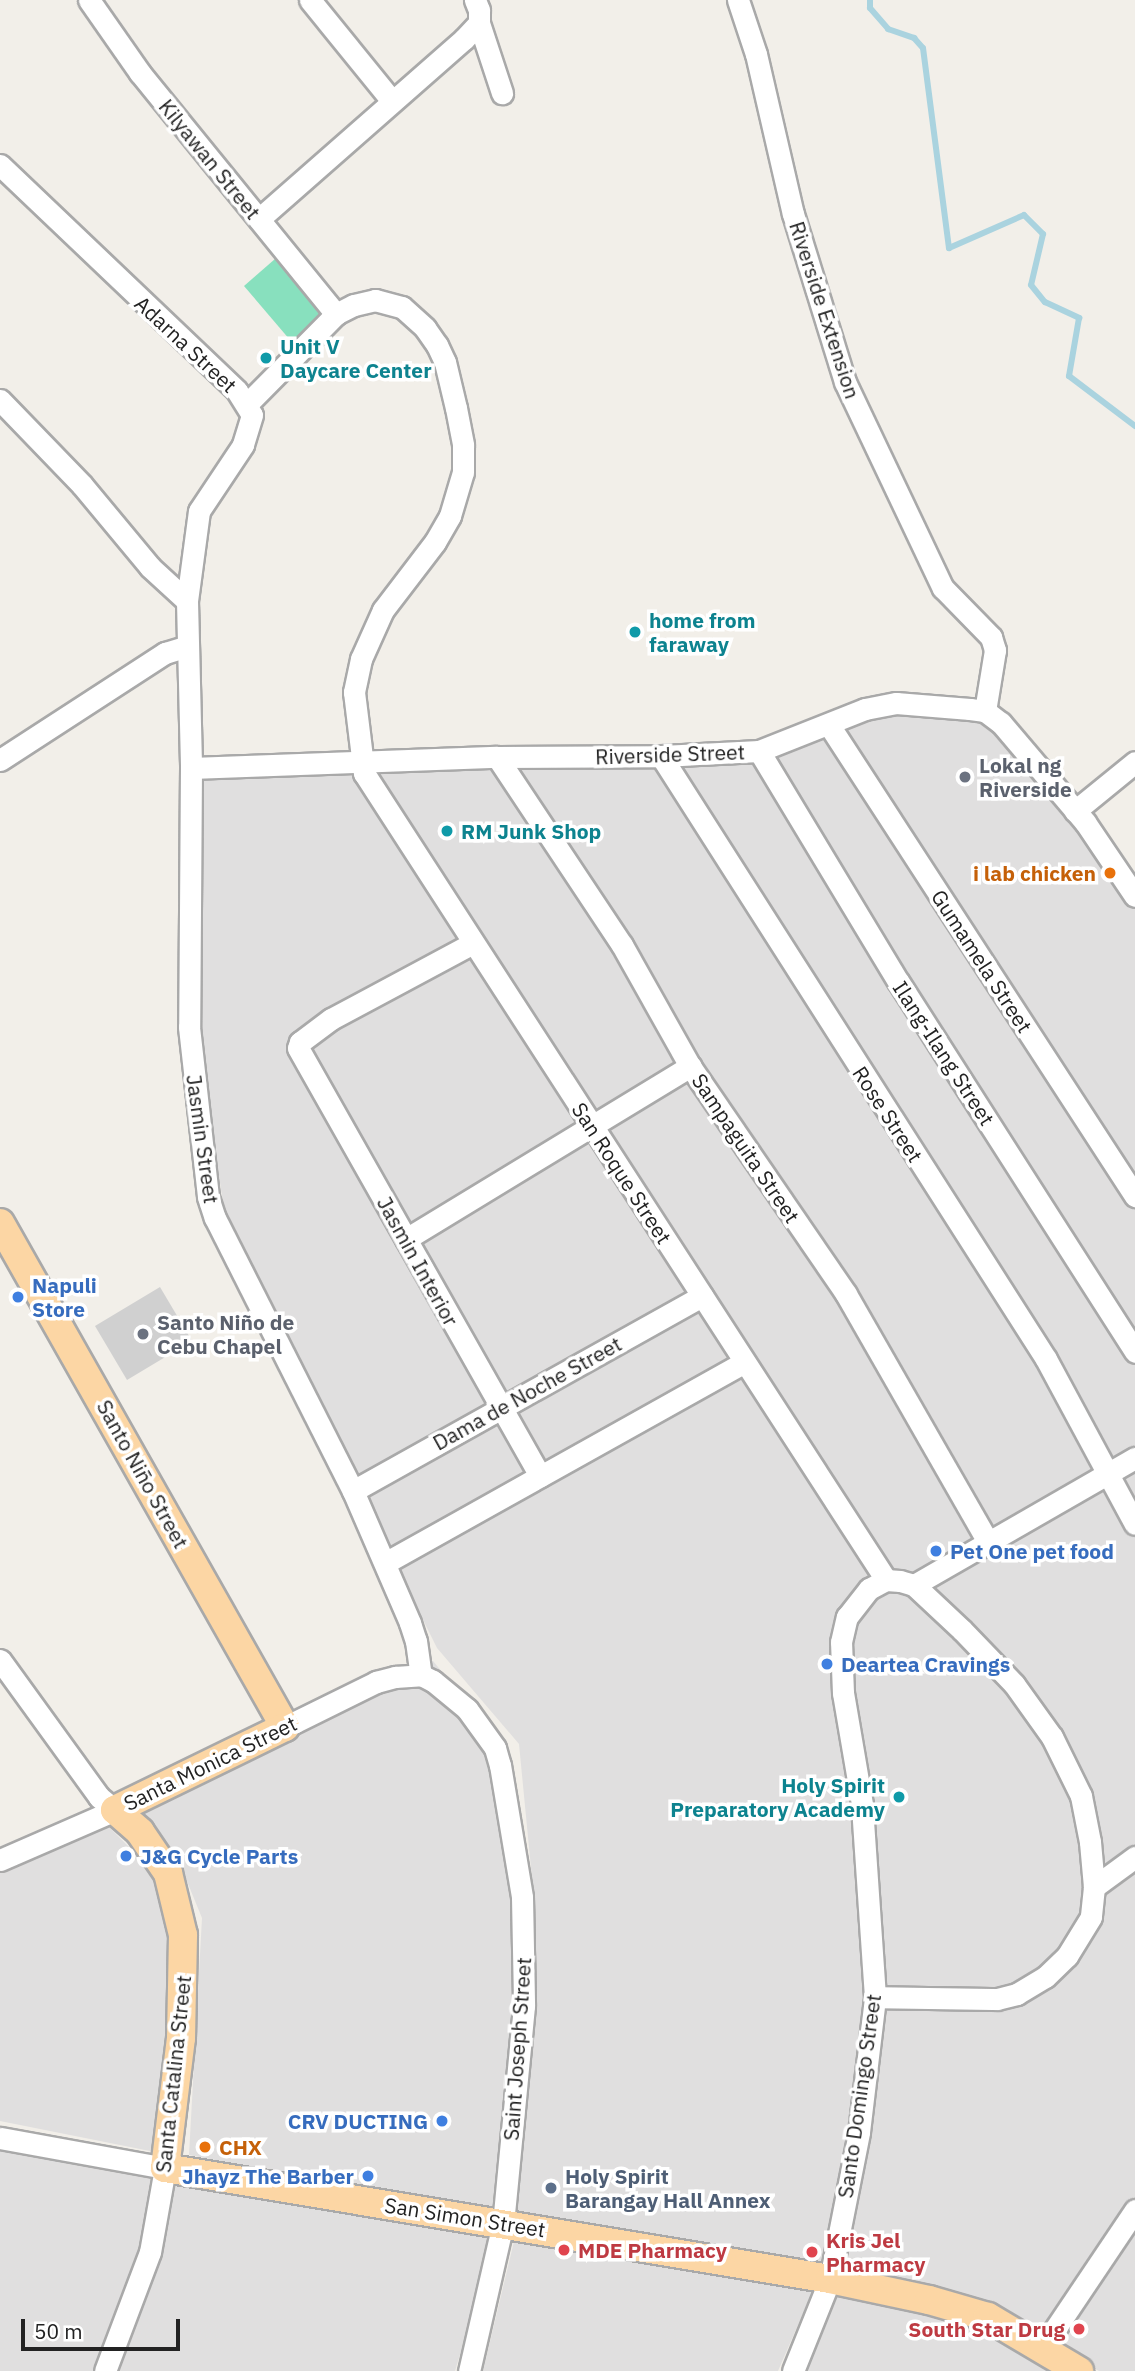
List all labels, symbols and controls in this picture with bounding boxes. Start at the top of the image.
street label: Kilyawan Street [154,94,266,224]
street label: Riverside Extension [784,218,866,402]
street label: Adarna Street [130,290,242,398]
place label: Unit V Daycare Center [280,333,432,383]
marker: Unit V Daycare Center [258,350,274,366]
place label: home from faraway [649,607,755,657]
marker: home from faraway [627,624,643,640]
street label: Riverside Street [595,739,745,769]
place label: Lokal ng Riverside [979,752,1072,802]
marker: Lokal ng Riverside [957,769,973,785]
place label: RM Junk Shop [461,818,601,844]
marker: RM Junk Shop [439,823,455,839]
place label: i lab chicken [973,860,1096,886]
marker: i lab chicken [1102,865,1118,881]
street label: Gumamela Street [926,885,1038,1037]
street label: Ilang-Ilang Street [888,976,1000,1130]
street label: Rose Street [848,1061,928,1167]
street label: Sampaguita Street [687,1069,805,1227]
street label: Jasmin Street [181,1073,225,1205]
street label: San Roque Street [567,1098,677,1248]
street label: Jasmin Interior [372,1192,464,1330]
place label: Napuli Store [32,1272,97,1322]
marker: Napuli Store [10,1289,26,1305]
place label: Santo Niño de Cebu Chapel [157,1309,294,1359]
marker: Santo Niño de Cebu Chapel [135,1326,151,1342]
street label: Dama de Noche Street [428,1331,626,1455]
street label: Santo Niño Street [92,1395,194,1553]
place label: Pet One pet food [950,1538,1114,1564]
marker: Pet One pet food [928,1543,944,1559]
place label: Deartea Cravings [841,1651,1010,1677]
marker: Deartea Cravings [819,1656,835,1672]
street label: Santa Monica Street [119,1710,301,1816]
place label: Holy Spirit Preparatory Academy [670,1772,885,1822]
marker: Holy Spirit Preparatory Academy [891,1789,907,1805]
place label: J&G Cycle Parts [140,1843,298,1869]
marker: J&G Cycle Parts [118,1848,134,1864]
street label: Saint Joseph Street [498,1956,536,2142]
street label: Santa Catalina Street [150,1974,196,2174]
street label: Santo Domingo Street [832,1992,886,2200]
place label: CRV DUCTING [288,2108,428,2134]
marker: CRV DUCTING [434,2113,450,2129]
place label: CHX [219,2134,262,2160]
marker: CHX [197,2139,213,2155]
place label: Jhayz The Barber [182,2163,354,2189]
place label: Holy Spirit Barangay Hall Annex [565,2163,770,2213]
marker: Jhayz The Barber [360,2168,376,2184]
marker: Holy Spirit Barangay Hall Annex [543,2180,559,2196]
street label: San Simon Street [383,2192,547,2242]
place label: Kris Jel Pharmacy [826,2227,926,2277]
place label: MDE Pharmacy [578,2237,727,2263]
marker: MDE Pharmacy [556,2242,572,2258]
marker: Kris Jel Pharmacy [804,2244,820,2260]
scale bar [24,2304,184,2348]
place label: South Star Drug [908,2316,1065,2342]
text: 50 m [34,2317,83,2345]
marker: South Star Drug [1071,2321,1087,2337]

